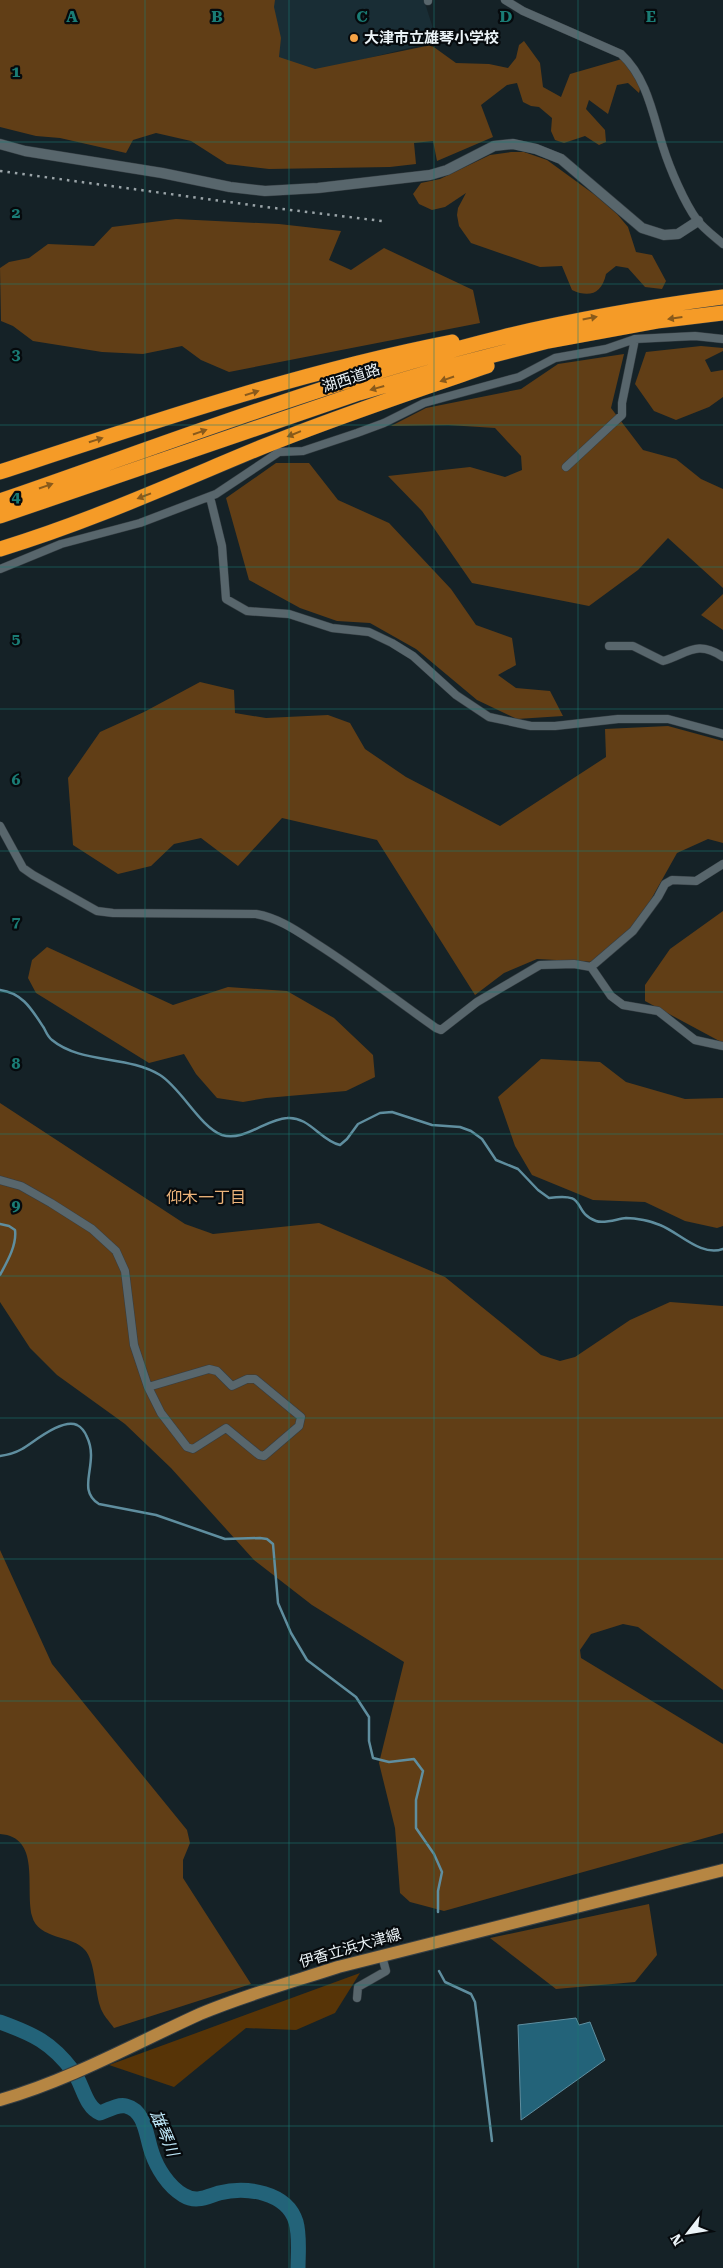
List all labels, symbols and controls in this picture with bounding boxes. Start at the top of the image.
text: A [66,7,78,26]
text: B [211,7,223,26]
text: C [356,7,368,26]
text: D [500,7,513,26]
text: E [646,7,656,26]
place label: 大津市立雄琴小学校 [364,29,499,47]
marker: 大津市立雄琴小学校 [348,32,360,44]
text: 1 [12,62,21,81]
text: 2 [12,203,21,222]
one-way arrow [583,314,599,322]
one-way arrow [666,315,682,323]
text: 3 [12,345,21,364]
street label: 湖西道路 [320,360,382,396]
one-way arrow [439,376,454,384]
one-way arrow [369,384,384,392]
one-way arrow [244,388,259,396]
one-way arrow [192,428,207,435]
one-way arrow [287,431,301,439]
one-way arrow [89,436,104,444]
one-way arrow [39,481,54,489]
text: 4 [12,487,21,506]
one-way arrow [136,492,151,500]
text: 5 [12,629,21,648]
text: 6 [12,770,21,789]
text: 7 [12,912,21,931]
text: 8 [12,1054,21,1073]
district label: 仰木一丁目 [166,1188,246,1207]
text: 9 [12,1196,21,1215]
street label: 伊香立浜大津線 [297,1925,403,1971]
water label: 雄琴川 [146,2107,183,2161]
north arrow [663,2208,713,2258]
text: N [667,2231,686,2248]

